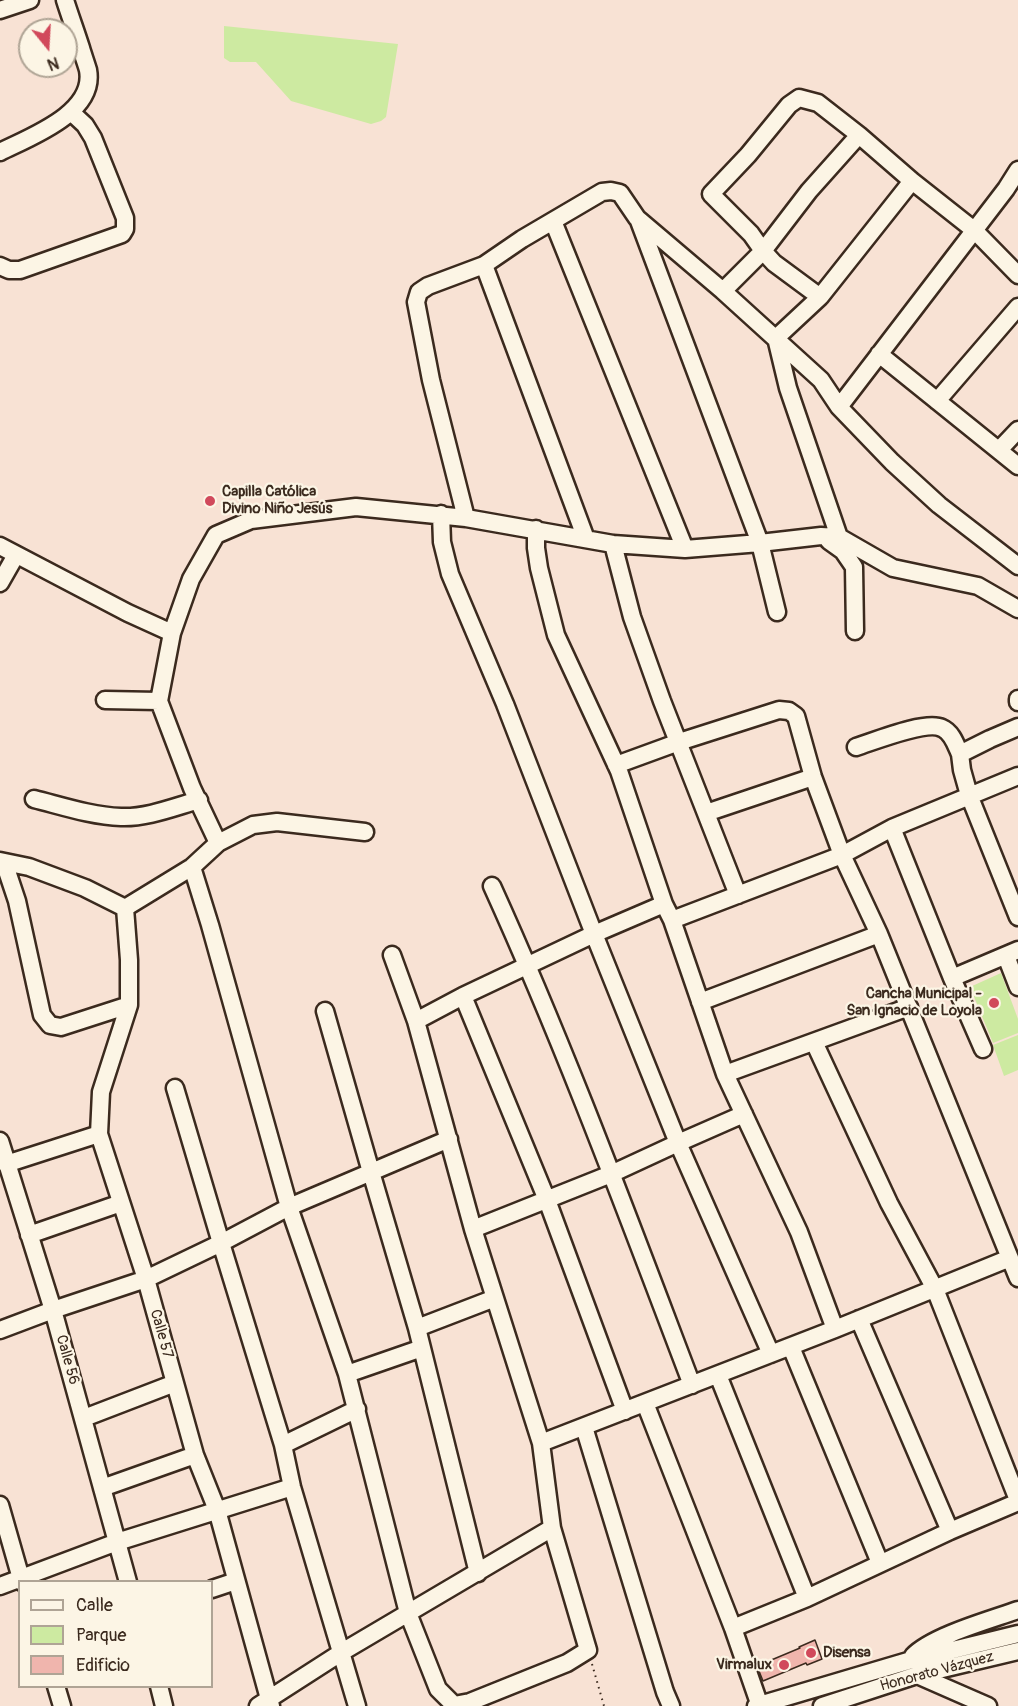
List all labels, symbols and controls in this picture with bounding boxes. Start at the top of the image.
north arrow [18,18,78,78]
text: N [45,52,61,74]
place label: Capilla Católica Divino Niño Jesús [222,483,332,518]
marker: Capilla Católica Divino Niño Jesús [203,494,217,508]
place label: Cancha Municipal - San Ignacio de Loyola [846,985,982,1020]
marker: Cancha Municipal - San Ignacio de Loyola [987,996,1001,1010]
street label: Calle 57 [145,1307,177,1361]
street label: Calle 56 [51,1333,83,1387]
legend [18,1580,213,1688]
text: Calle [76,1594,113,1617]
text: Parque [76,1624,126,1647]
place label: Disensa [823,1644,871,1662]
marker: Disensa [804,1646,818,1660]
street label: Honorato Vázquez [878,1648,996,1696]
text: Edificio [76,1654,130,1677]
place label: Virmalux [716,1656,772,1674]
marker: Virmalux [777,1658,791,1672]

